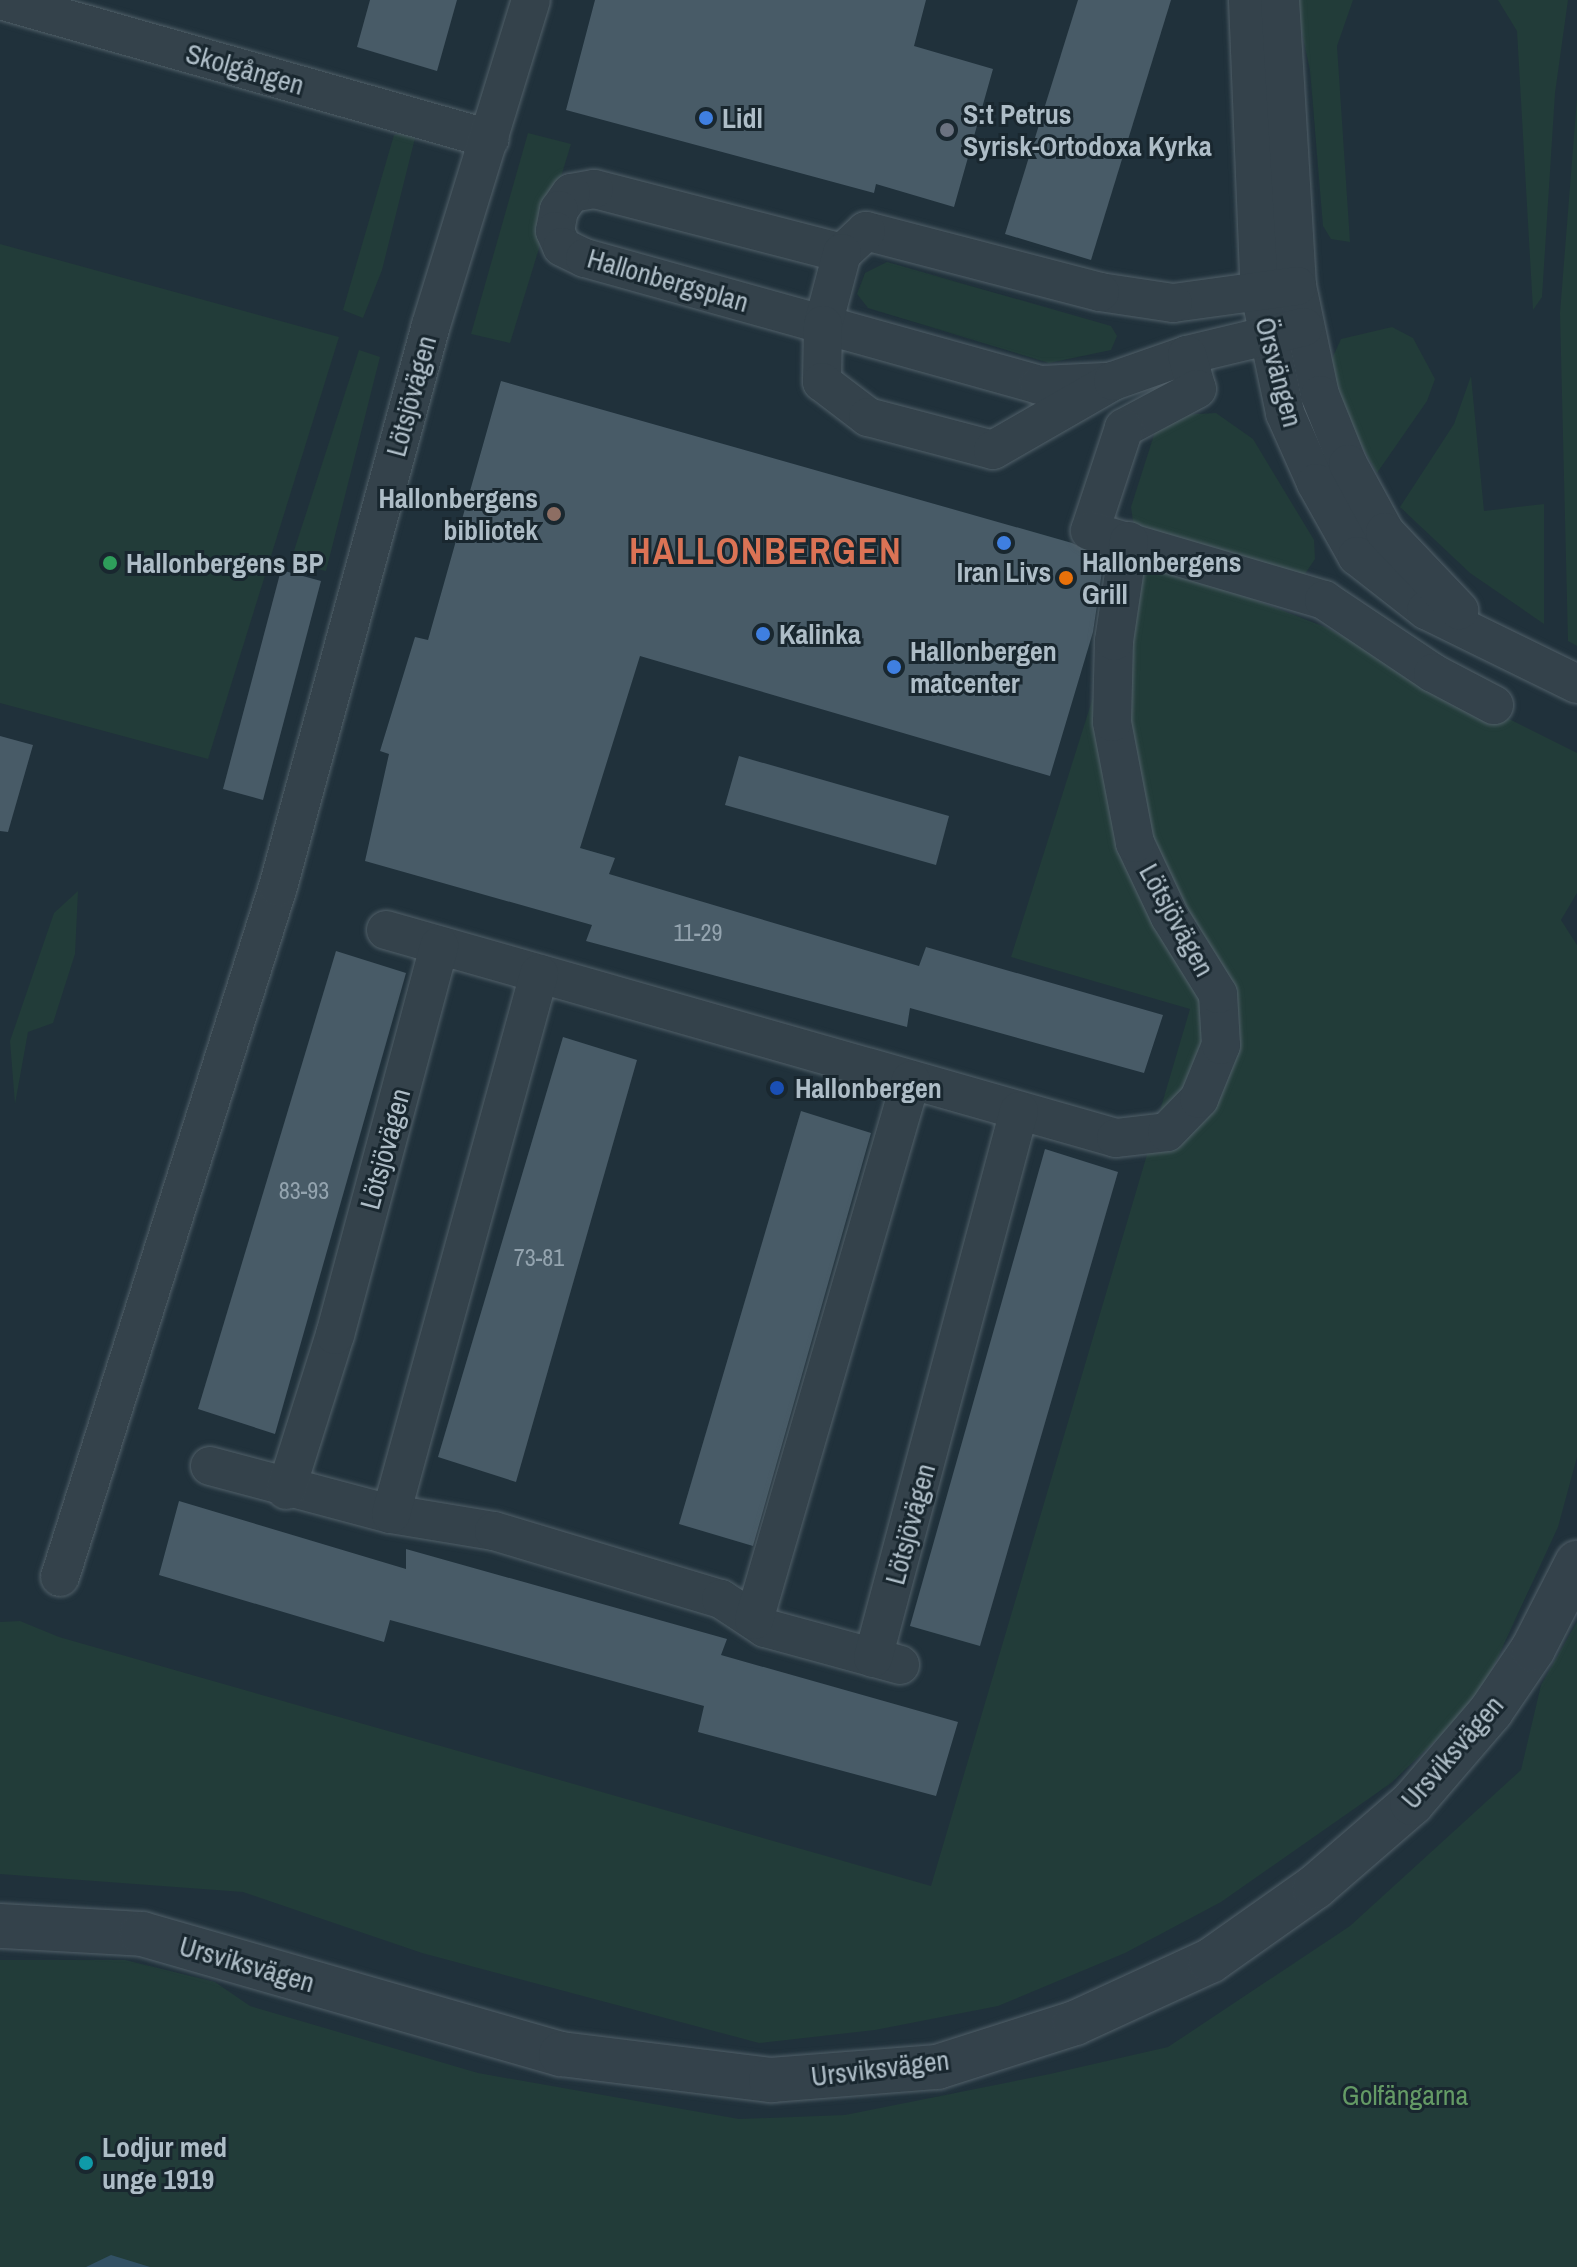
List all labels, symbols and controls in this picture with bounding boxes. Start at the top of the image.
street label: Skolgången [182,36,308,102]
place label: S:t Petrus Syrisk-Ortodoxa Kyrka [963,97,1212,163]
place label: Lidl [722,101,763,135]
marker: Lidl [697,109,715,127]
marker: S:t Petrus Syrisk-Ortodoxa Kyrka [938,121,956,139]
street label: Hallonbergsplan [584,241,752,319]
street label: Örsvängen [1248,313,1310,431]
street label: Lötsjövägen [379,332,443,460]
place label: Hallonbergens bibliotek [379,481,538,547]
marker: Hallonbergens bibliotek [545,505,563,523]
district label: HALLONBERGEN [629,530,903,574]
marker: Iran Livs [995,534,1013,552]
place label: Hallonbergens Grill [1082,545,1241,611]
place label: Hallonbergens BP [126,546,324,580]
marker: Hallonbergens BP [101,554,119,572]
place label: Iran Livs [957,555,1051,589]
marker: Hallonbergens Grill [1057,569,1075,587]
place label: Kalinka [779,617,861,651]
marker: Kalinka [754,625,772,643]
place label: Hallonbergen matcenter [910,634,1057,700]
marker: Hallonbergen matcenter [885,658,903,676]
street label: Lötsjövägen [1132,858,1222,982]
house number: 11-29 [674,919,722,947]
place label: Hallonbergen [795,1071,942,1105]
marker: Hallonbergen [766,1077,788,1099]
street label: Lötsjövägen [353,1085,417,1213]
house number: 83-93 [279,1177,329,1205]
house number: 73-81 [514,1244,564,1272]
street label: Lötsjövägen [878,1460,942,1588]
street label: Ursviksvägen [1394,1688,1510,1816]
street label: Ursviksvägen [176,1929,318,1999]
street label: Ursviksvägen [809,2043,951,2093]
park label: Golfängarna [1342,2078,1468,2112]
place label: Lodjur med unge 1919 [102,2130,227,2196]
marker: Lodjur med unge 1919 [77,2154,95,2172]

